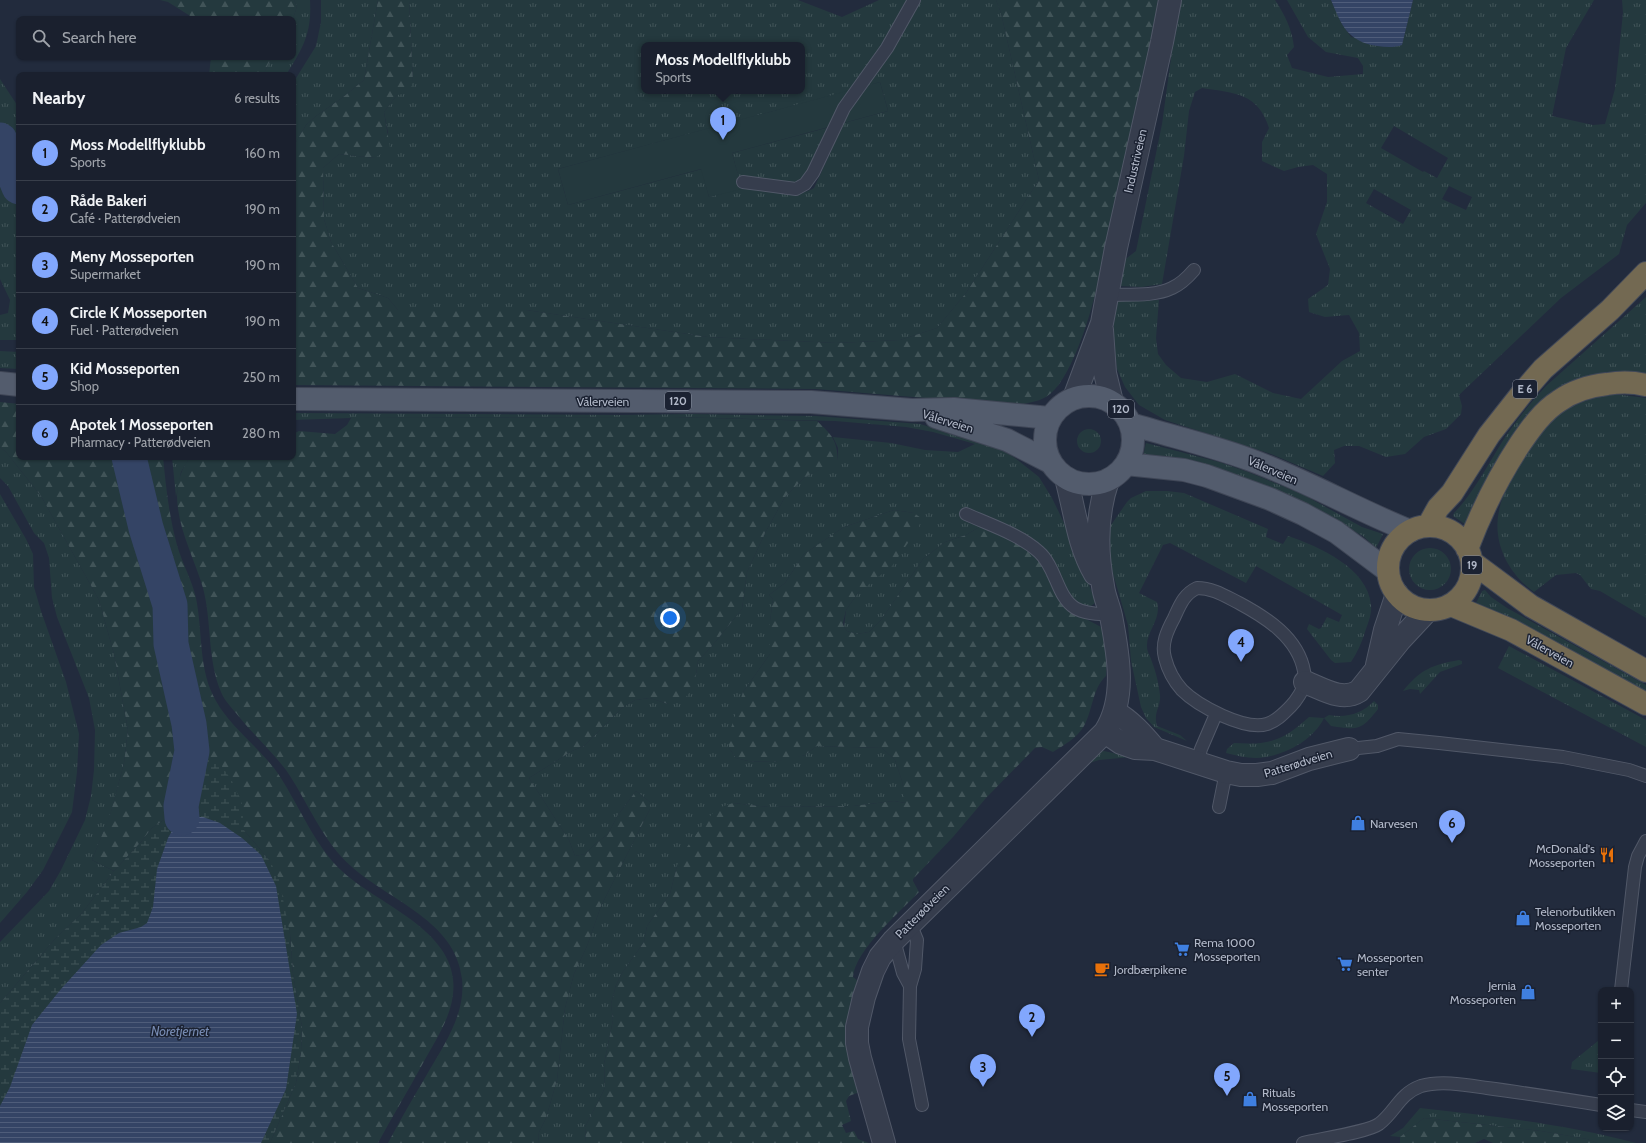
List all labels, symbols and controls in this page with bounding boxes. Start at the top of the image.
search box [16,16,296,60]
icon: search [30,27,52,49]
text: Search here [62,29,137,47]
popup [641,42,805,94]
text: Moss Modellflyklubb [655,51,791,69]
text: Sports [655,69,691,85]
text: Nearby [32,88,85,108]
text: 6 results [234,90,280,106]
pin: 1 [710,107,736,140]
street label: Industriveien [1120,127,1150,194]
text: Moss Modellflyklubb [70,136,205,154]
text: 1 [43,145,47,161]
text: 160 m [245,145,280,161]
text: Sports [70,154,106,170]
text: Råde Bakeri [70,192,147,210]
text: 2 [42,201,48,217]
text: 190 m [245,201,280,217]
text: Café · Patterødveien [70,210,181,226]
text: Meny Mosseporten [70,248,194,266]
text: 3 [41,257,49,273]
text: 190 m [245,257,280,273]
text: Supermarket [70,266,141,282]
text: Circle K Mosseporten [70,304,207,322]
text: 4 [41,313,49,329]
text: 190 m [245,313,280,329]
text: Fuel · Patterødveien [70,322,178,338]
text: Kid Mosseporten [70,360,180,378]
text: 5 [42,369,48,385]
text: 250 m [243,369,280,385]
text: Shop [70,378,99,394]
road number: E 6 [1513,380,1537,398]
road number: 120 [665,392,691,410]
street label: Vålerveien [577,394,630,409]
road number: 120 [1108,400,1134,418]
street label: Vålerveien [921,406,976,436]
text: Apotek 1 Mosseporten [70,416,213,434]
text: 6 [41,425,49,441]
text: 280 m [242,425,280,441]
text: Pharmacy · Patterødveien [70,434,210,450]
street label: Vålerveien [1246,453,1300,487]
road number: 19 [1462,556,1482,574]
your location [660,608,680,628]
pin: 4 [1228,629,1254,662]
street label: Vålerveien [1523,632,1577,670]
street label: Patterødveien [1262,745,1334,781]
pin: 6 [1439,810,1465,843]
shop icon: Narvesen [1349,814,1367,832]
place label: Narvesen [1370,816,1418,831]
place label: McDonald's Mosseporten [1529,841,1595,870]
restaurant icon: McDonald's Mosseporten [1598,846,1616,864]
street label: Patterødveien [892,880,953,941]
place label: Telenorbutikken Mosseporten [1535,904,1616,933]
shop icon: Telenorbutikken Mosseporten [1514,909,1532,927]
place label: Rema 1000 Mosseporten [1194,935,1260,964]
supermarket icon: Rema 1000 Mosseporten [1173,940,1191,958]
place label: Mosseporten senter [1357,950,1423,979]
supermarket icon: Mosseporten senter [1336,955,1354,973]
cafe icon: Jordbærpikene [1093,960,1111,978]
place label: Jordbærpikene [1113,962,1187,977]
place label: Jernia Mosseporten [1450,978,1516,1007]
shop icon: Jernia Mosseporten [1519,983,1537,1001]
map controls [1598,987,1634,1131]
button: + [1598,987,1634,1023]
pin: 2 [1019,1004,1045,1037]
water label: Noretjernet [151,1023,210,1040]
button: − [1598,1023,1634,1059]
pin: 3 [970,1054,996,1087]
button: locate [1598,1059,1634,1095]
pin: 5 [1214,1063,1240,1096]
place label: Rituals Mosseporten [1262,1085,1328,1114]
shop icon: Rituals Mosseporten [1241,1090,1259,1108]
button: layers [1598,1095,1634,1131]

